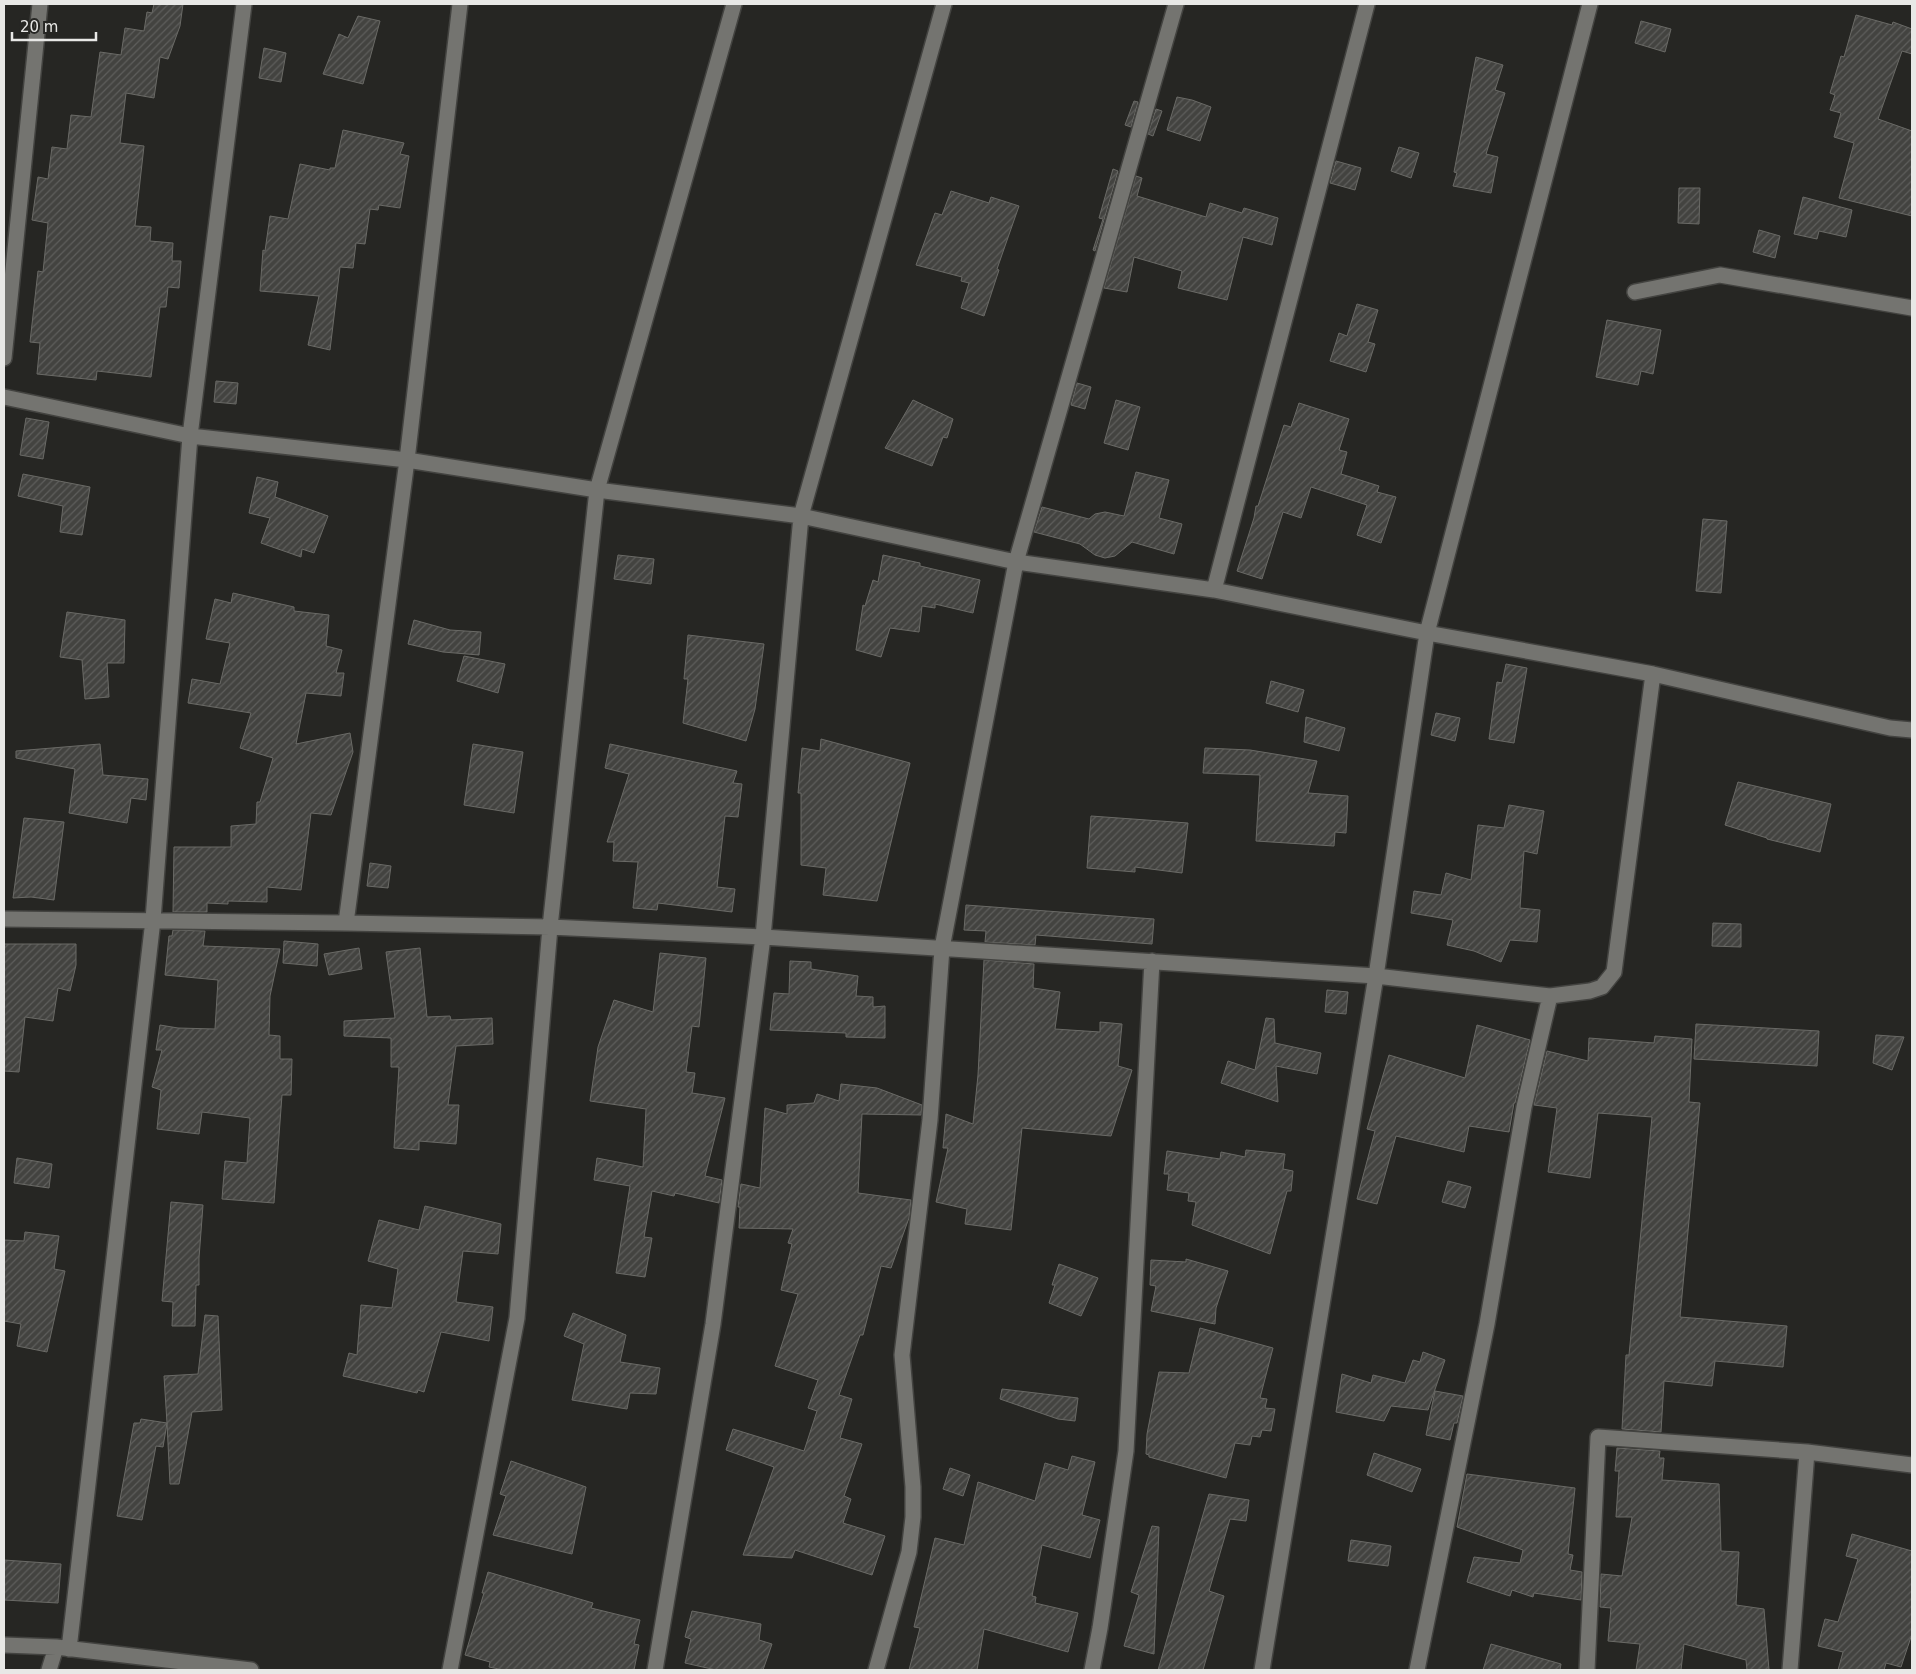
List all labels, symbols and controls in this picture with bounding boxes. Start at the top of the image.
scale bar [12,10,96,42]
text: 20 m [20,18,58,36]

